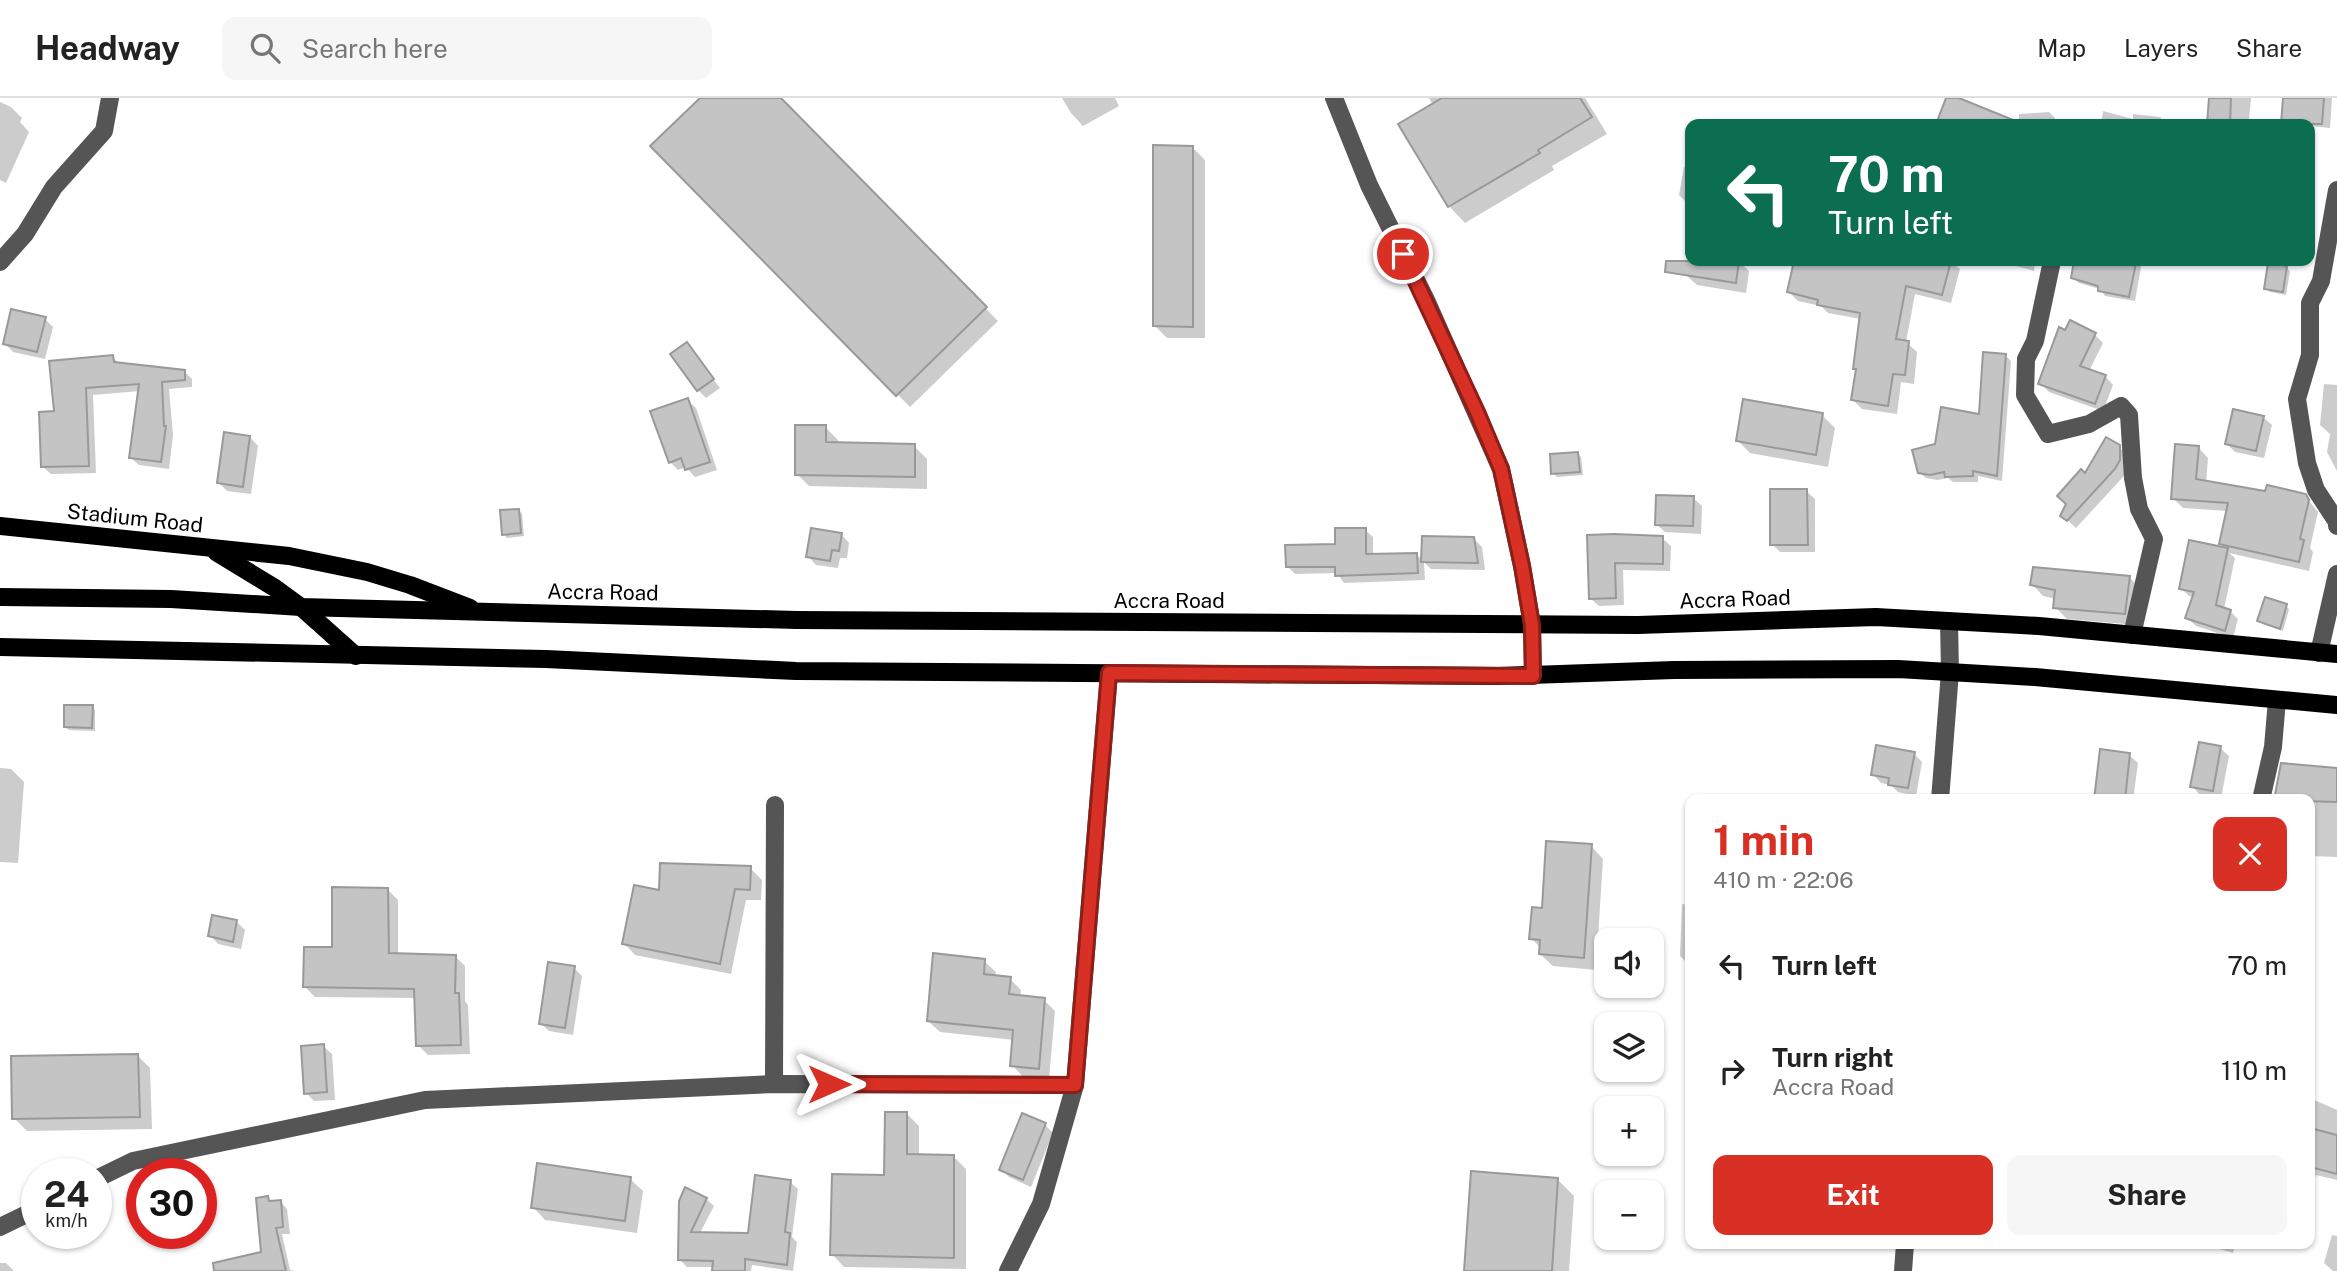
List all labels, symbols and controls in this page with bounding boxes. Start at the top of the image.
search box [222,17,712,80]
text: Headway [35,29,180,67]
icon: search [246,29,284,67]
text: Search here [302,33,448,64]
text: Map [2037,34,2086,62]
text: Layers [2124,34,2198,62]
text: Share [2236,34,2302,62]
text: 70 m [1828,145,1945,203]
icon: left [1713,147,1804,238]
text: Turn left [1828,204,1953,241]
pin [1373,224,1433,284]
icon: arrive [1384,235,1422,273]
street label: Stadium Road [66,498,204,538]
street label: Accra Road [547,579,659,605]
street label: Accra Road [1679,585,1791,613]
street label: Accra Road [1113,588,1225,613]
text: 1 min [1713,815,1814,864]
button: close [2213,817,2287,891]
text: 410 m · 22:06 [1713,866,1854,893]
map controls [1594,928,1664,1250]
button: sound [1594,928,1664,998]
icon: left [1713,947,1751,985]
text: Turn left [1772,950,1877,981]
text: 70 m [2227,950,2287,981]
button: layers [1594,1012,1664,1082]
text: Turn right [1772,1042,1894,1073]
position arrow [792,1047,866,1121]
icon: right [1713,1052,1751,1090]
text: 110 m [2221,1055,2287,1086]
text: Accra Road [1772,1073,1894,1100]
button: + [1594,1096,1664,1166]
button: Exit [1713,1155,1993,1235]
button: Share [2007,1155,2287,1235]
speed limit sign: 30 [126,1158,217,1249]
text: 24 [44,1174,89,1215]
button: − [1594,1180,1664,1250]
text: km/h [45,1210,88,1231]

